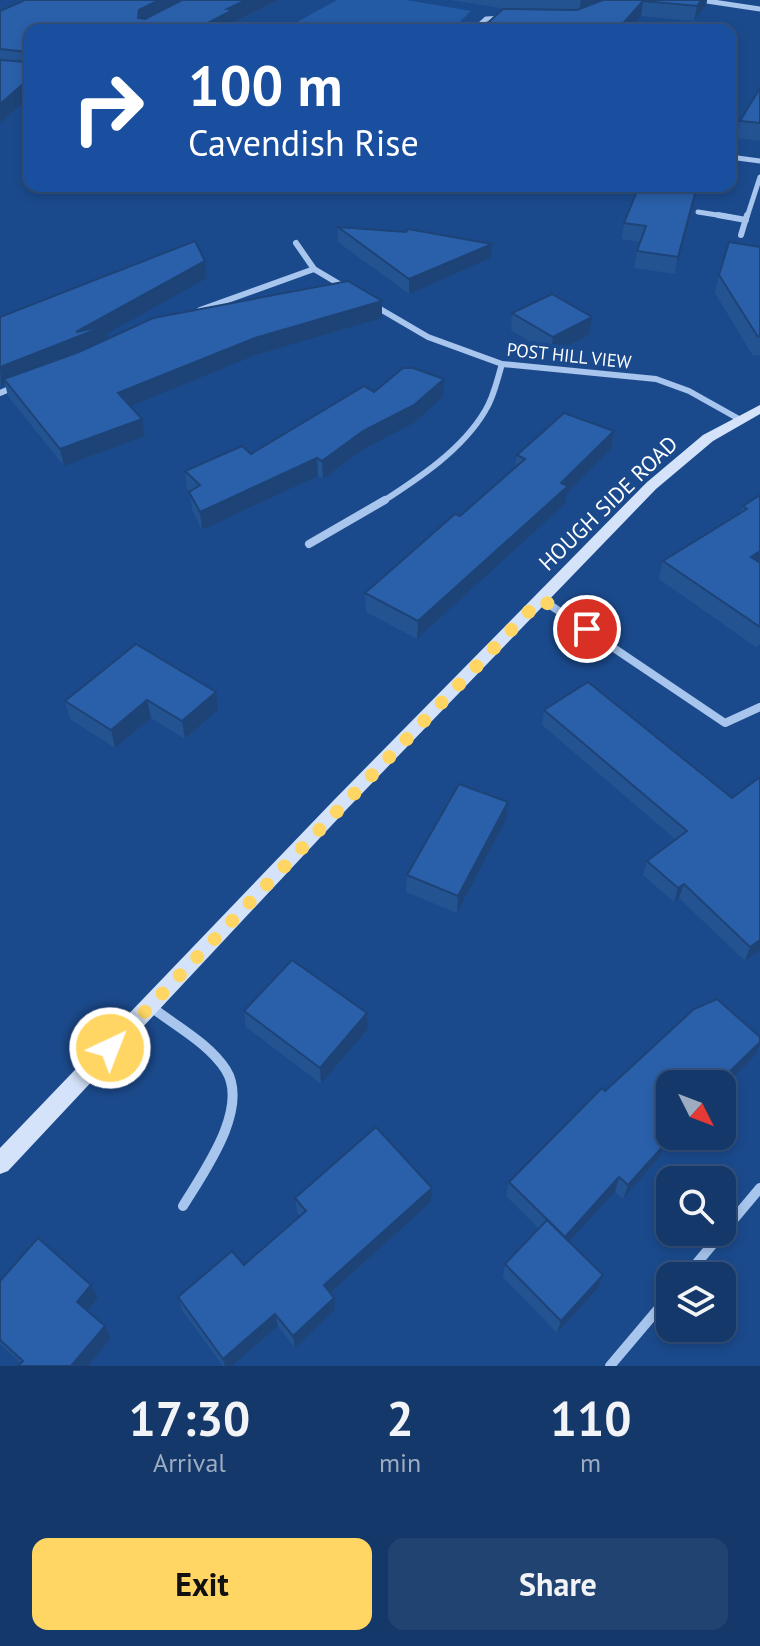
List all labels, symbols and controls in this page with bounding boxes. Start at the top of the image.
text: 100 m [188,49,343,121]
icon: right [56,56,160,160]
text: Cavendish Rise [188,119,419,166]
street label: POST HILL VIEW [506,338,633,373]
street label: HOUGH SIDE ROAD [533,430,683,576]
pin [553,595,621,663]
icon: arrive [565,607,609,651]
position arrow [68,1006,152,1090]
north arrow [656,1070,736,1150]
map controls [656,1070,736,1342]
button: search [656,1166,736,1246]
button: layers [656,1262,736,1342]
text: 17:30 [129,1387,250,1449]
text: 2 [386,1387,414,1449]
text: 110 [550,1387,631,1449]
text: Arrival [153,1446,226,1479]
text: min [379,1446,421,1479]
text: m [580,1446,601,1479]
button: Exit [32,1538,372,1630]
button: Share [388,1538,728,1630]

